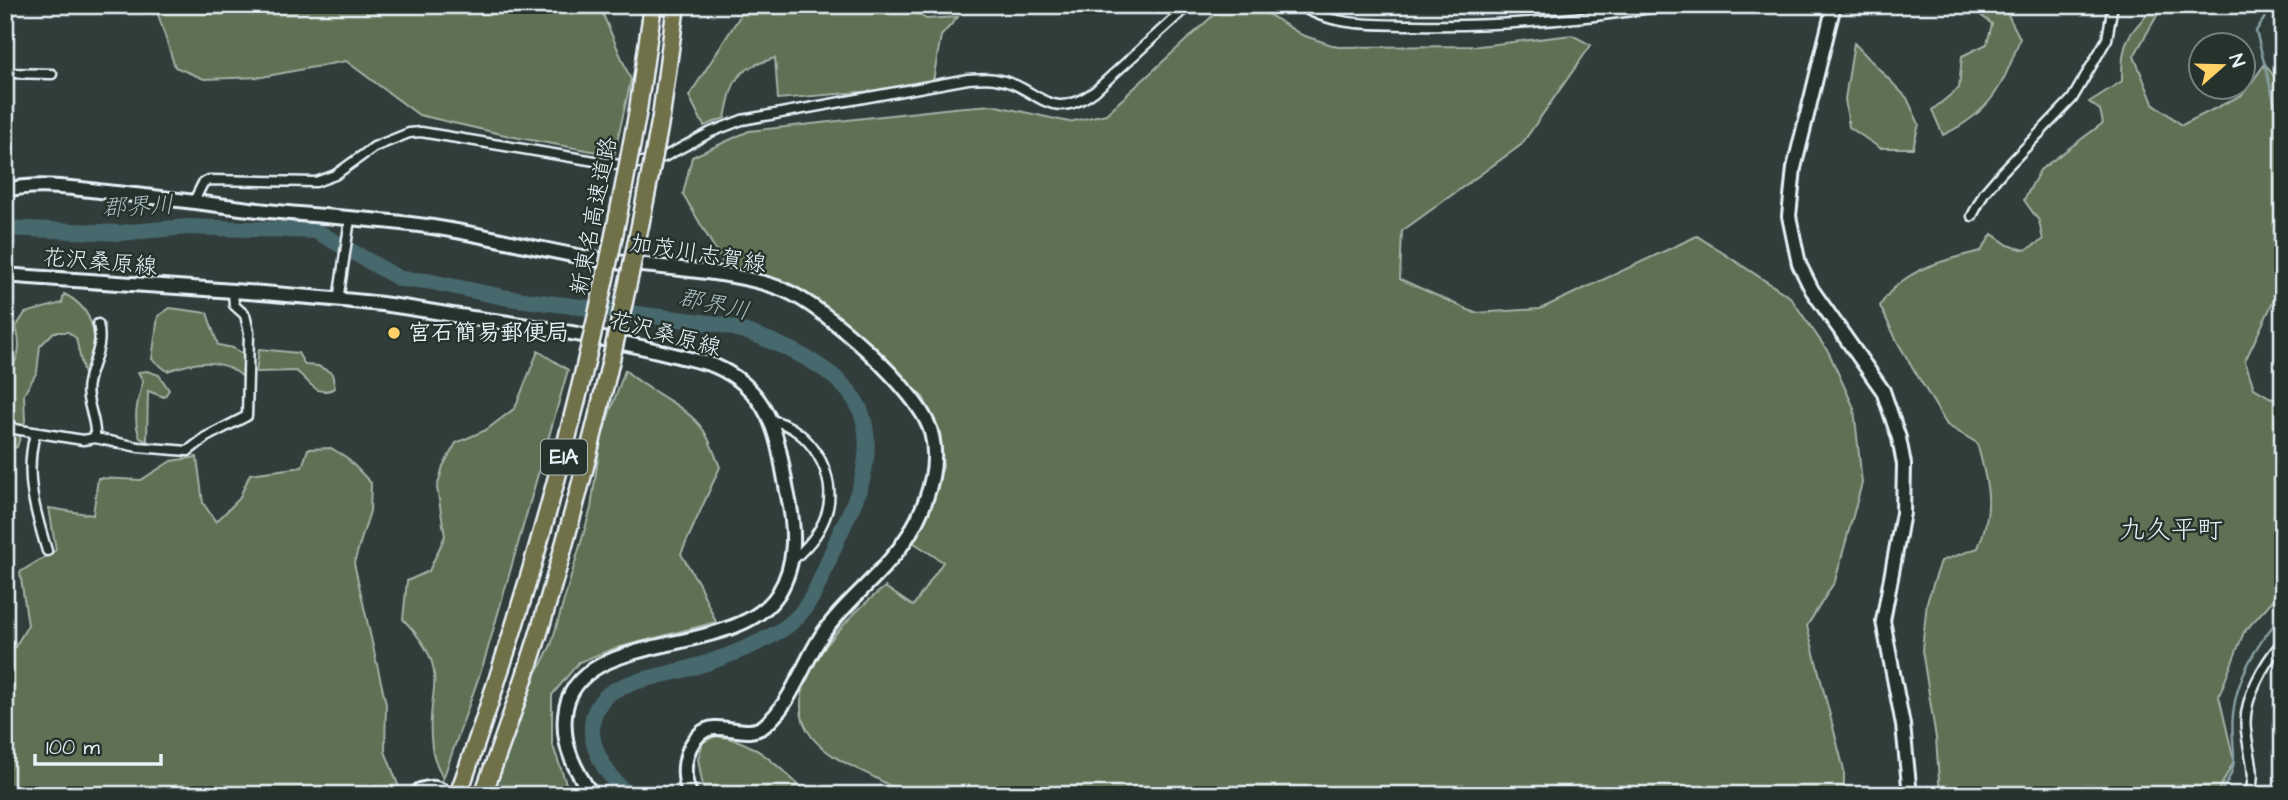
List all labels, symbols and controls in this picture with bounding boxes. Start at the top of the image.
north arrow [2186,32,2256,102]
text: N [2222,50,2251,71]
street label: 新東名高速道路 [563,134,625,298]
water label: 郡界川 [101,188,175,226]
street label: 加茂川志賀線 [627,227,769,281]
street label: 花沢桑原線 [41,241,159,283]
water label: 郡界川 [675,281,753,329]
street label: 花沢桑原線 [605,304,725,364]
place label: 宮石簡易郵便局 [408,317,569,349]
marker: 宮石簡易郵便局 [386,325,402,341]
road number: E1A [541,440,587,475]
district label: 九久平町 [2119,512,2223,548]
scale bar [35,723,161,767]
text: 100 m [46,733,101,762]

